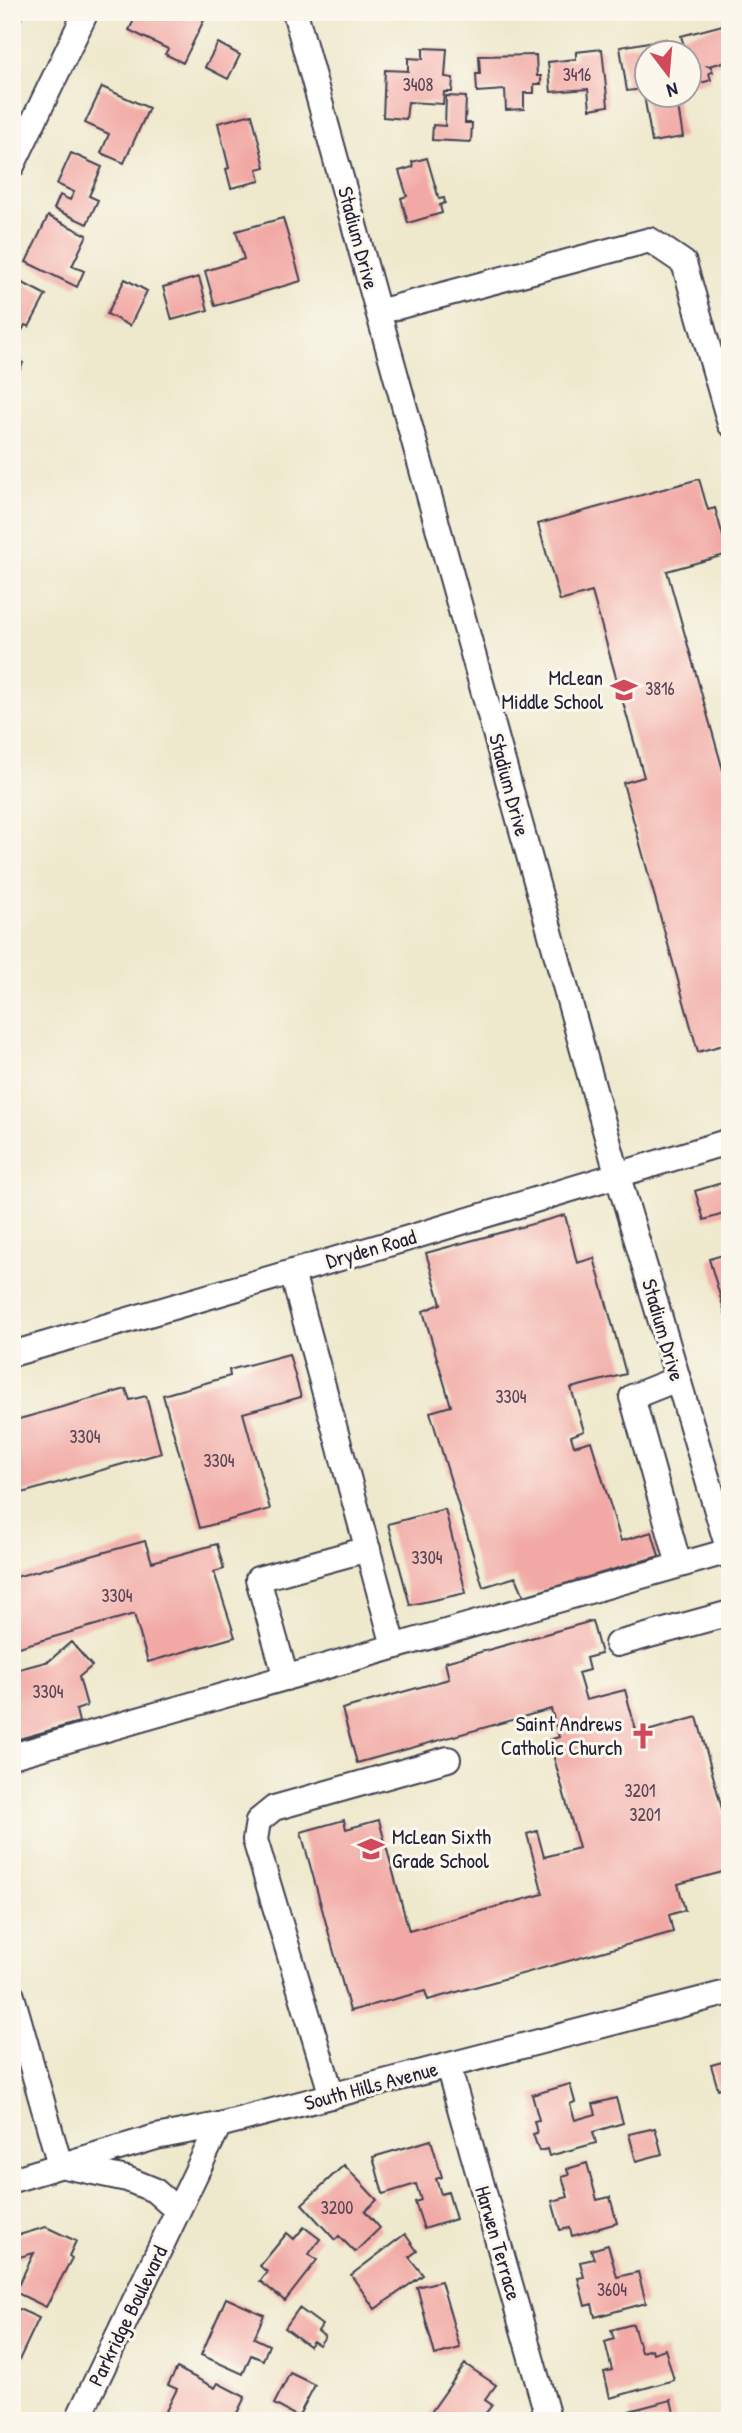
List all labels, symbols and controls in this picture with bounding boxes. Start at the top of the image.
north arrow [634,38,704,108]
house number: 3416 [563,62,591,87]
house number: 3408 [403,72,434,97]
text: N [664,76,681,104]
street label: Stadium Drive [331,183,386,292]
place label: McLean Middle School [502,663,603,716]
school or university icon: McLean Middle School [609,675,639,705]
house number: 3816 [645,676,675,701]
street label: Stadium Drive [482,730,537,839]
street label: Dryden Road [323,1222,419,1275]
street label: Stadium Drive [635,1275,692,1384]
house number: 3304 [496,1384,527,1409]
house number: 3304 [70,1424,101,1449]
house number: 3304 [204,1448,235,1473]
house number: 3304 [412,1545,443,1570]
house number: 3304 [102,1583,133,1608]
house number: 3304 [33,1679,64,1704]
place label: Saint Andrews Catholic Church [501,1709,622,1762]
church icon: Saint Andrews Catholic Church [628,1721,658,1751]
house number: 3201 [624,1778,656,1803]
house number: 3201 [629,1802,661,1827]
place label: McLean Sixth Grade School [392,1822,491,1875]
school or university icon: McLean Sixth Grade School [356,1834,386,1864]
street label: South Hills Avenue [301,2054,441,2117]
street label: Harwen Terrace [468,2182,529,2303]
house number: 3200 [321,2195,353,2220]
street label: Parkridge Boulevard [81,2241,174,2391]
house number: 3604 [597,2277,627,2302]

